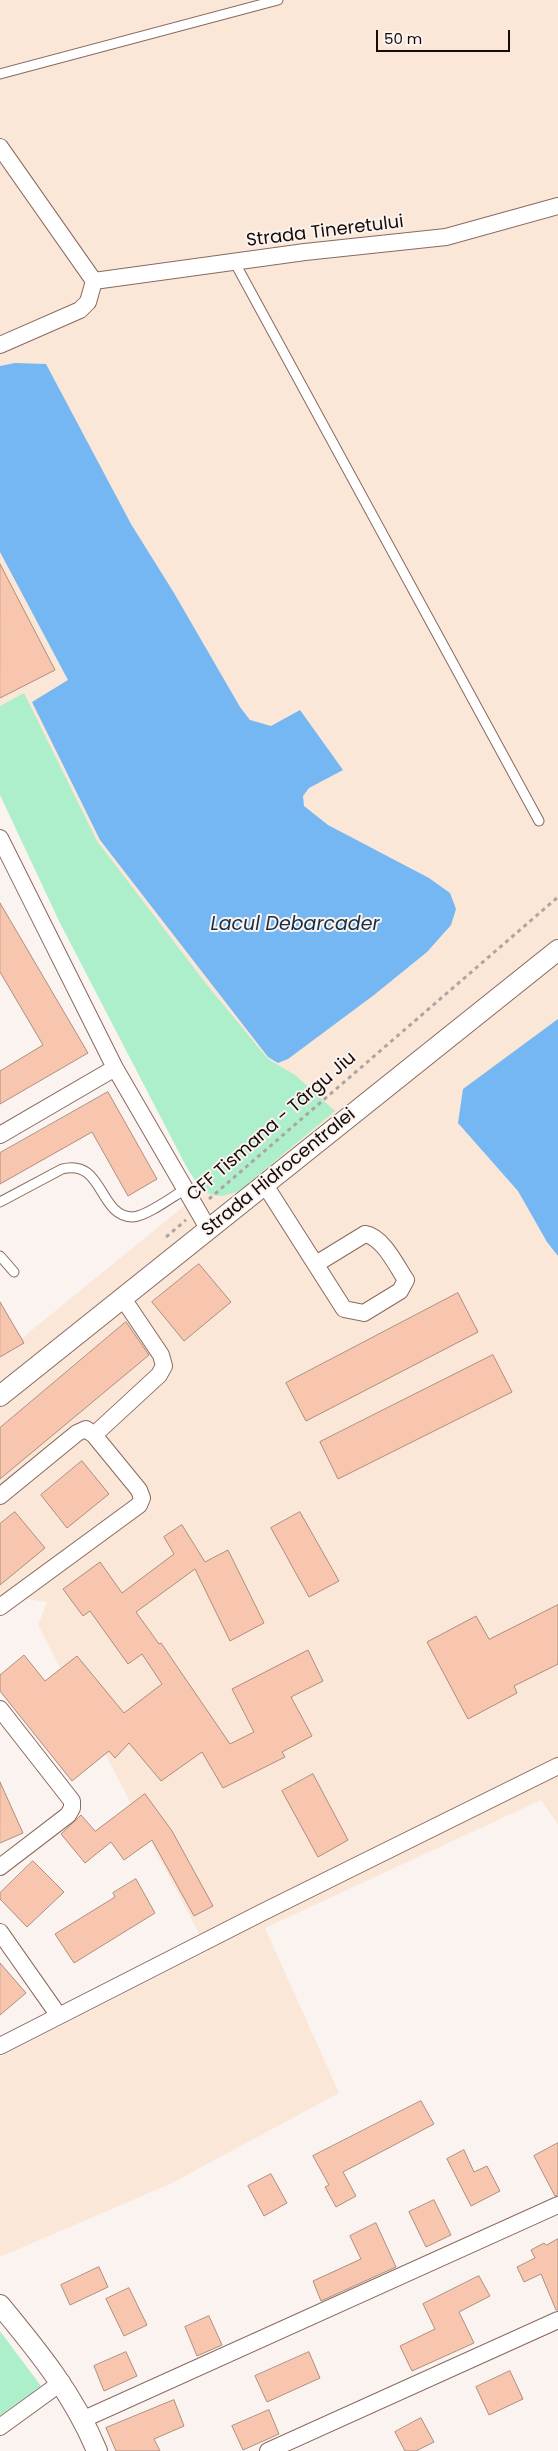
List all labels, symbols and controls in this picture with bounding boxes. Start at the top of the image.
scale bar [378,20,512,52]
text: 50 m [384,28,422,49]
street label: Strada Tineretului [245,212,405,252]
water label: Lacul Debarcader [210,914,380,936]
street label: CFF Tismana - Târgu Jiu [183,1048,361,1206]
street label: Strada Hidrocentralei [198,1104,360,1242]

